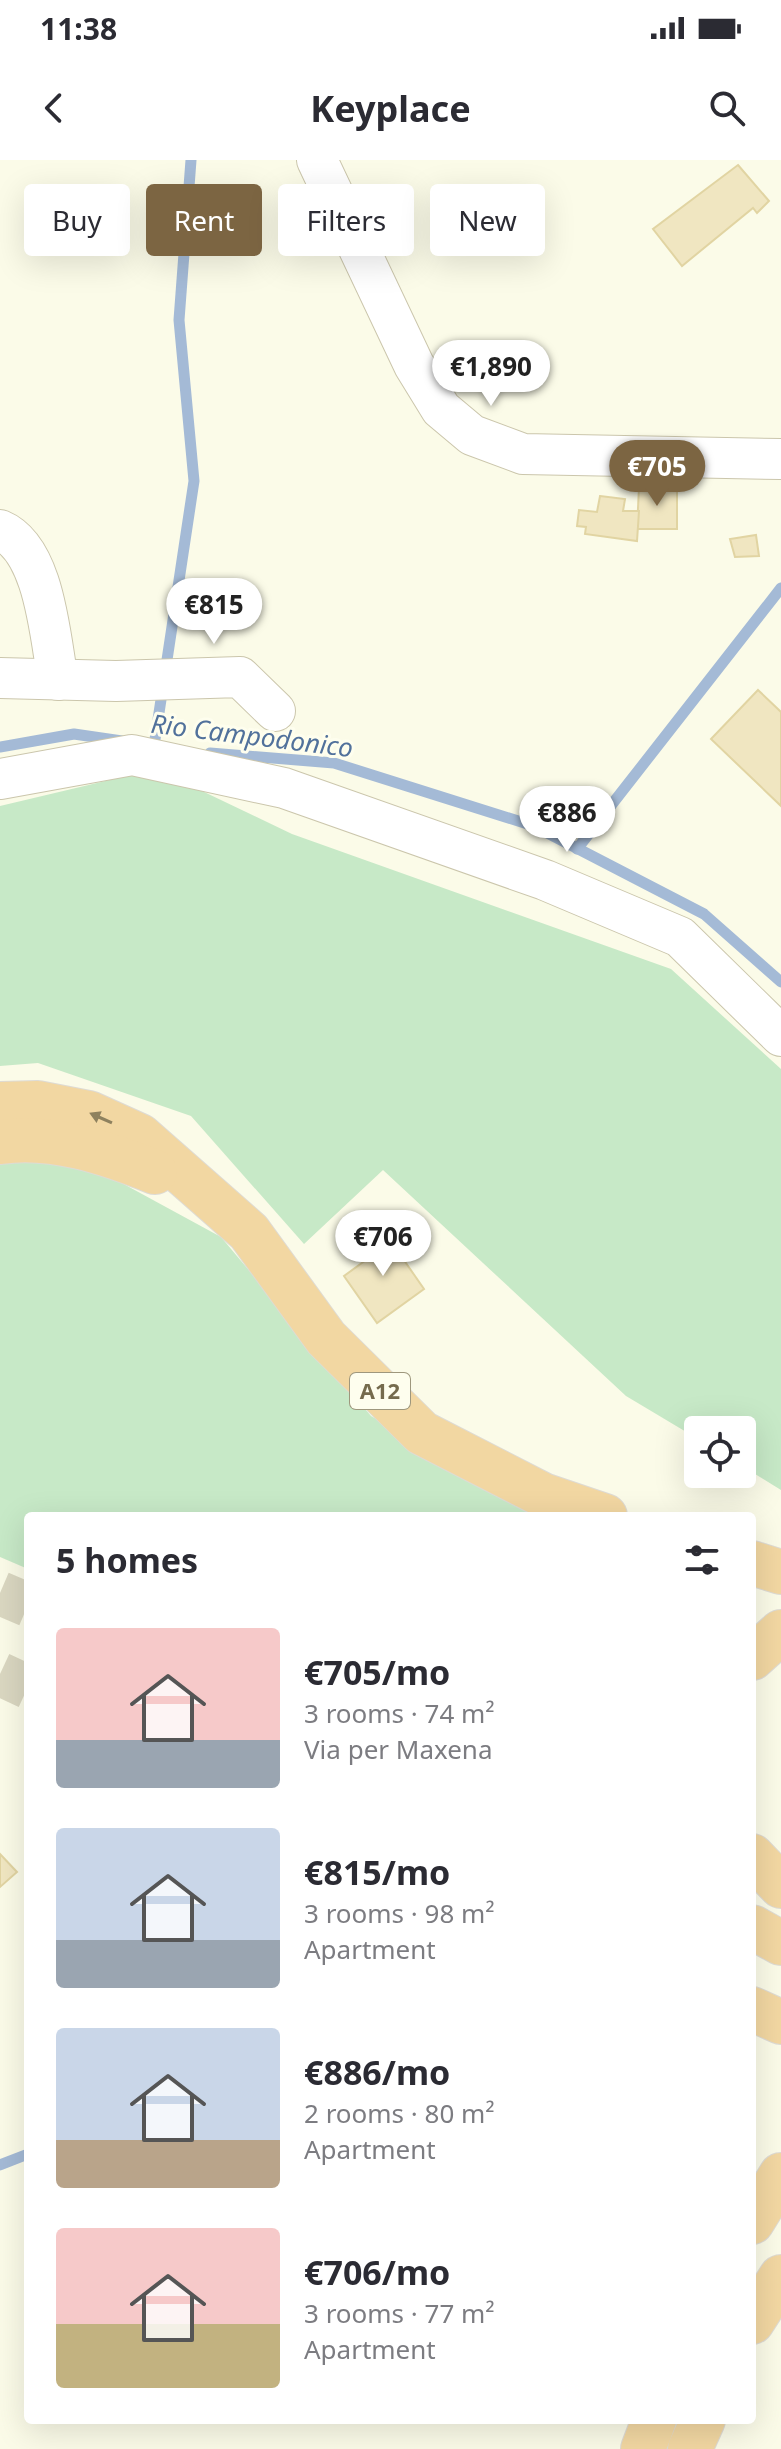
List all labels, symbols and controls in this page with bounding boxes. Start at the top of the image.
text: 11:38 [40,8,117,49]
text: Keyplace [310,84,471,133]
icon: back [32,86,76,130]
icon: search [705,86,749,130]
chip: Buy [24,184,130,256]
chip: Rent [146,184,262,256]
chip: Filters [278,184,414,256]
chip: New [430,184,545,256]
pin: €1,890 [426,340,556,408]
text: €1,890 [450,348,532,384]
pin: €705 [610,440,704,508]
text: €705 [627,448,687,484]
pin: €815 [167,578,261,646]
text: €815 [184,586,244,622]
water label: Rio Campodonico [149,705,355,765]
pin: €886 [520,786,614,854]
text: €886 [537,794,597,830]
one-way arrow [89,1112,112,1125]
pin: €706 [336,1210,430,1278]
text: €706 [353,1218,413,1254]
road number: A12 [350,1373,410,1409]
map controls [684,1416,756,1488]
button: locate [684,1416,756,1488]
text: 5 homes [56,1537,198,1583]
icon: filters [680,1538,724,1582]
text: €705/mo [304,1649,450,1695]
icon: home [120,1660,216,1756]
text: 3 rooms · 74 m² [304,1695,494,1731]
text: Via per Maxena [304,1731,493,1767]
text: €815/mo [304,1849,450,1895]
icon: home [120,1860,216,1956]
text: 3 rooms · 98 m² [304,1895,494,1931]
text: Apartment [304,1931,436,1967]
text: €886/mo [304,2049,450,2095]
icon: home [120,2060,216,2156]
text: 2 rooms · 80 m² [304,2095,494,2131]
text: Apartment [304,2131,436,2167]
text: €706/mo [304,2249,450,2295]
icon: home [120,2260,216,2356]
text: 3 rooms · 77 m² [304,2295,494,2331]
text: Apartment [304,2331,436,2367]

